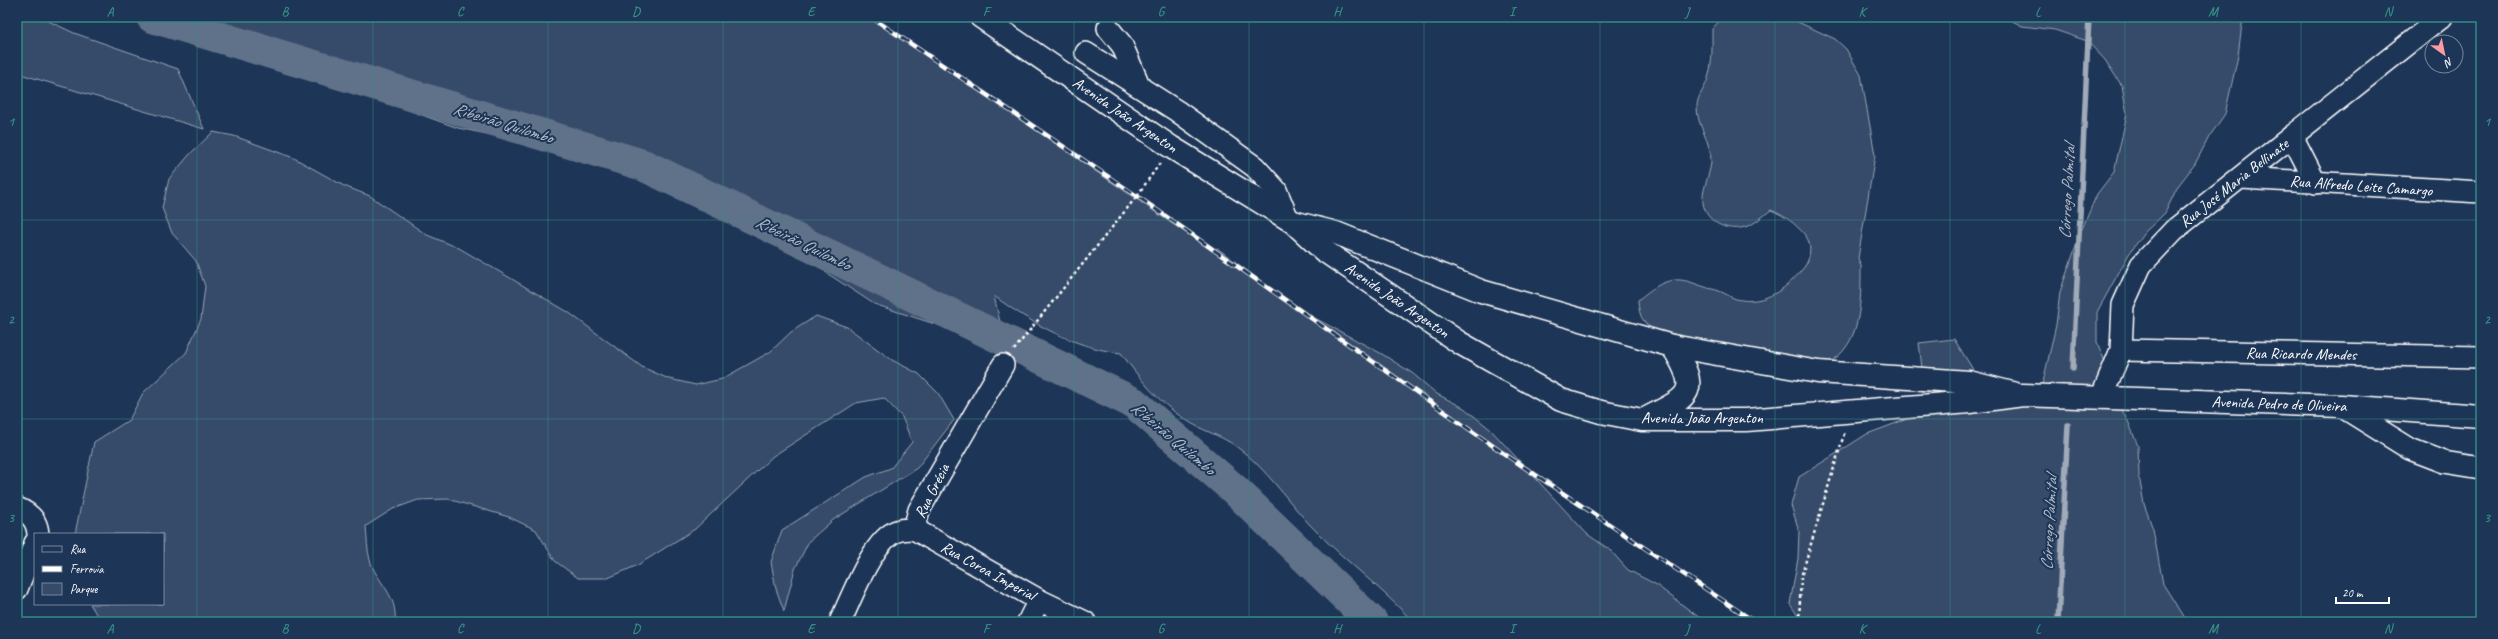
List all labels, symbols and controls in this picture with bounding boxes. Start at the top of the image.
text: A [107,4,115,20]
text: B [282,4,290,20]
text: C [457,4,465,20]
text: D [632,4,641,20]
text: E [808,4,817,20]
text: F [983,4,992,20]
text: G [1158,4,1166,20]
text: H [1333,4,1343,20]
text: I [1509,4,1518,20]
text: J [1684,4,1691,20]
text: K [1859,4,1869,20]
text: L [2035,4,2042,20]
text: M [2208,4,2219,20]
text: N [2384,4,2395,20]
north arrow [2424,34,2464,74]
text: N [2441,55,2456,71]
street label: Avenida João Argenton [1069,73,1182,158]
water label: Ribeirão Quilombo [451,98,558,149]
text: 1 [8,114,16,130]
text: 1 [2484,114,2492,130]
street label: Rua José Maria Bellinate [2175,133,2294,232]
water label: Córrego Palmital [2054,138,2080,239]
street label: Rua Alfredo Leite Camargo [2289,171,2434,201]
water label: Ribeirão Quilombo [752,211,856,276]
street label: Avenida João Argenton [1341,258,1454,343]
text: 2 [8,312,15,328]
text: 2 [2484,312,2491,328]
street label: Rua Ricardo Mendes [2246,343,2358,365]
street label: Avenida Pedro de Oliveira [2211,392,2348,416]
water label: Ribeirão Quilombo [1127,397,1221,481]
street label: Avenida João Argenton [1641,408,1764,428]
street label: Rua Grécia [910,459,955,522]
water label: Córrego Palmital [2036,469,2062,570]
text: 3 [8,510,15,526]
text: 3 [2484,510,2491,526]
legend [34,533,164,605]
street label: Rua Coroa Imperial [937,537,1042,607]
text: Rua [70,541,87,557]
text: Ferrovia [70,561,104,577]
scale bar [2336,579,2389,605]
text: Parque [70,581,99,597]
text: 20 m [2342,585,2364,601]
text: A [107,621,115,637]
text: B [282,621,290,637]
text: C [457,621,465,637]
text: D [632,621,641,637]
text: E [808,621,817,637]
text: F [983,621,992,637]
text: G [1158,621,1166,637]
text: H [1333,621,1343,637]
text: I [1509,621,1518,637]
text: J [1684,621,1691,637]
text: K [1859,621,1869,637]
text: L [2035,621,2042,637]
text: M [2208,621,2219,637]
text: N [2384,621,2395,637]

